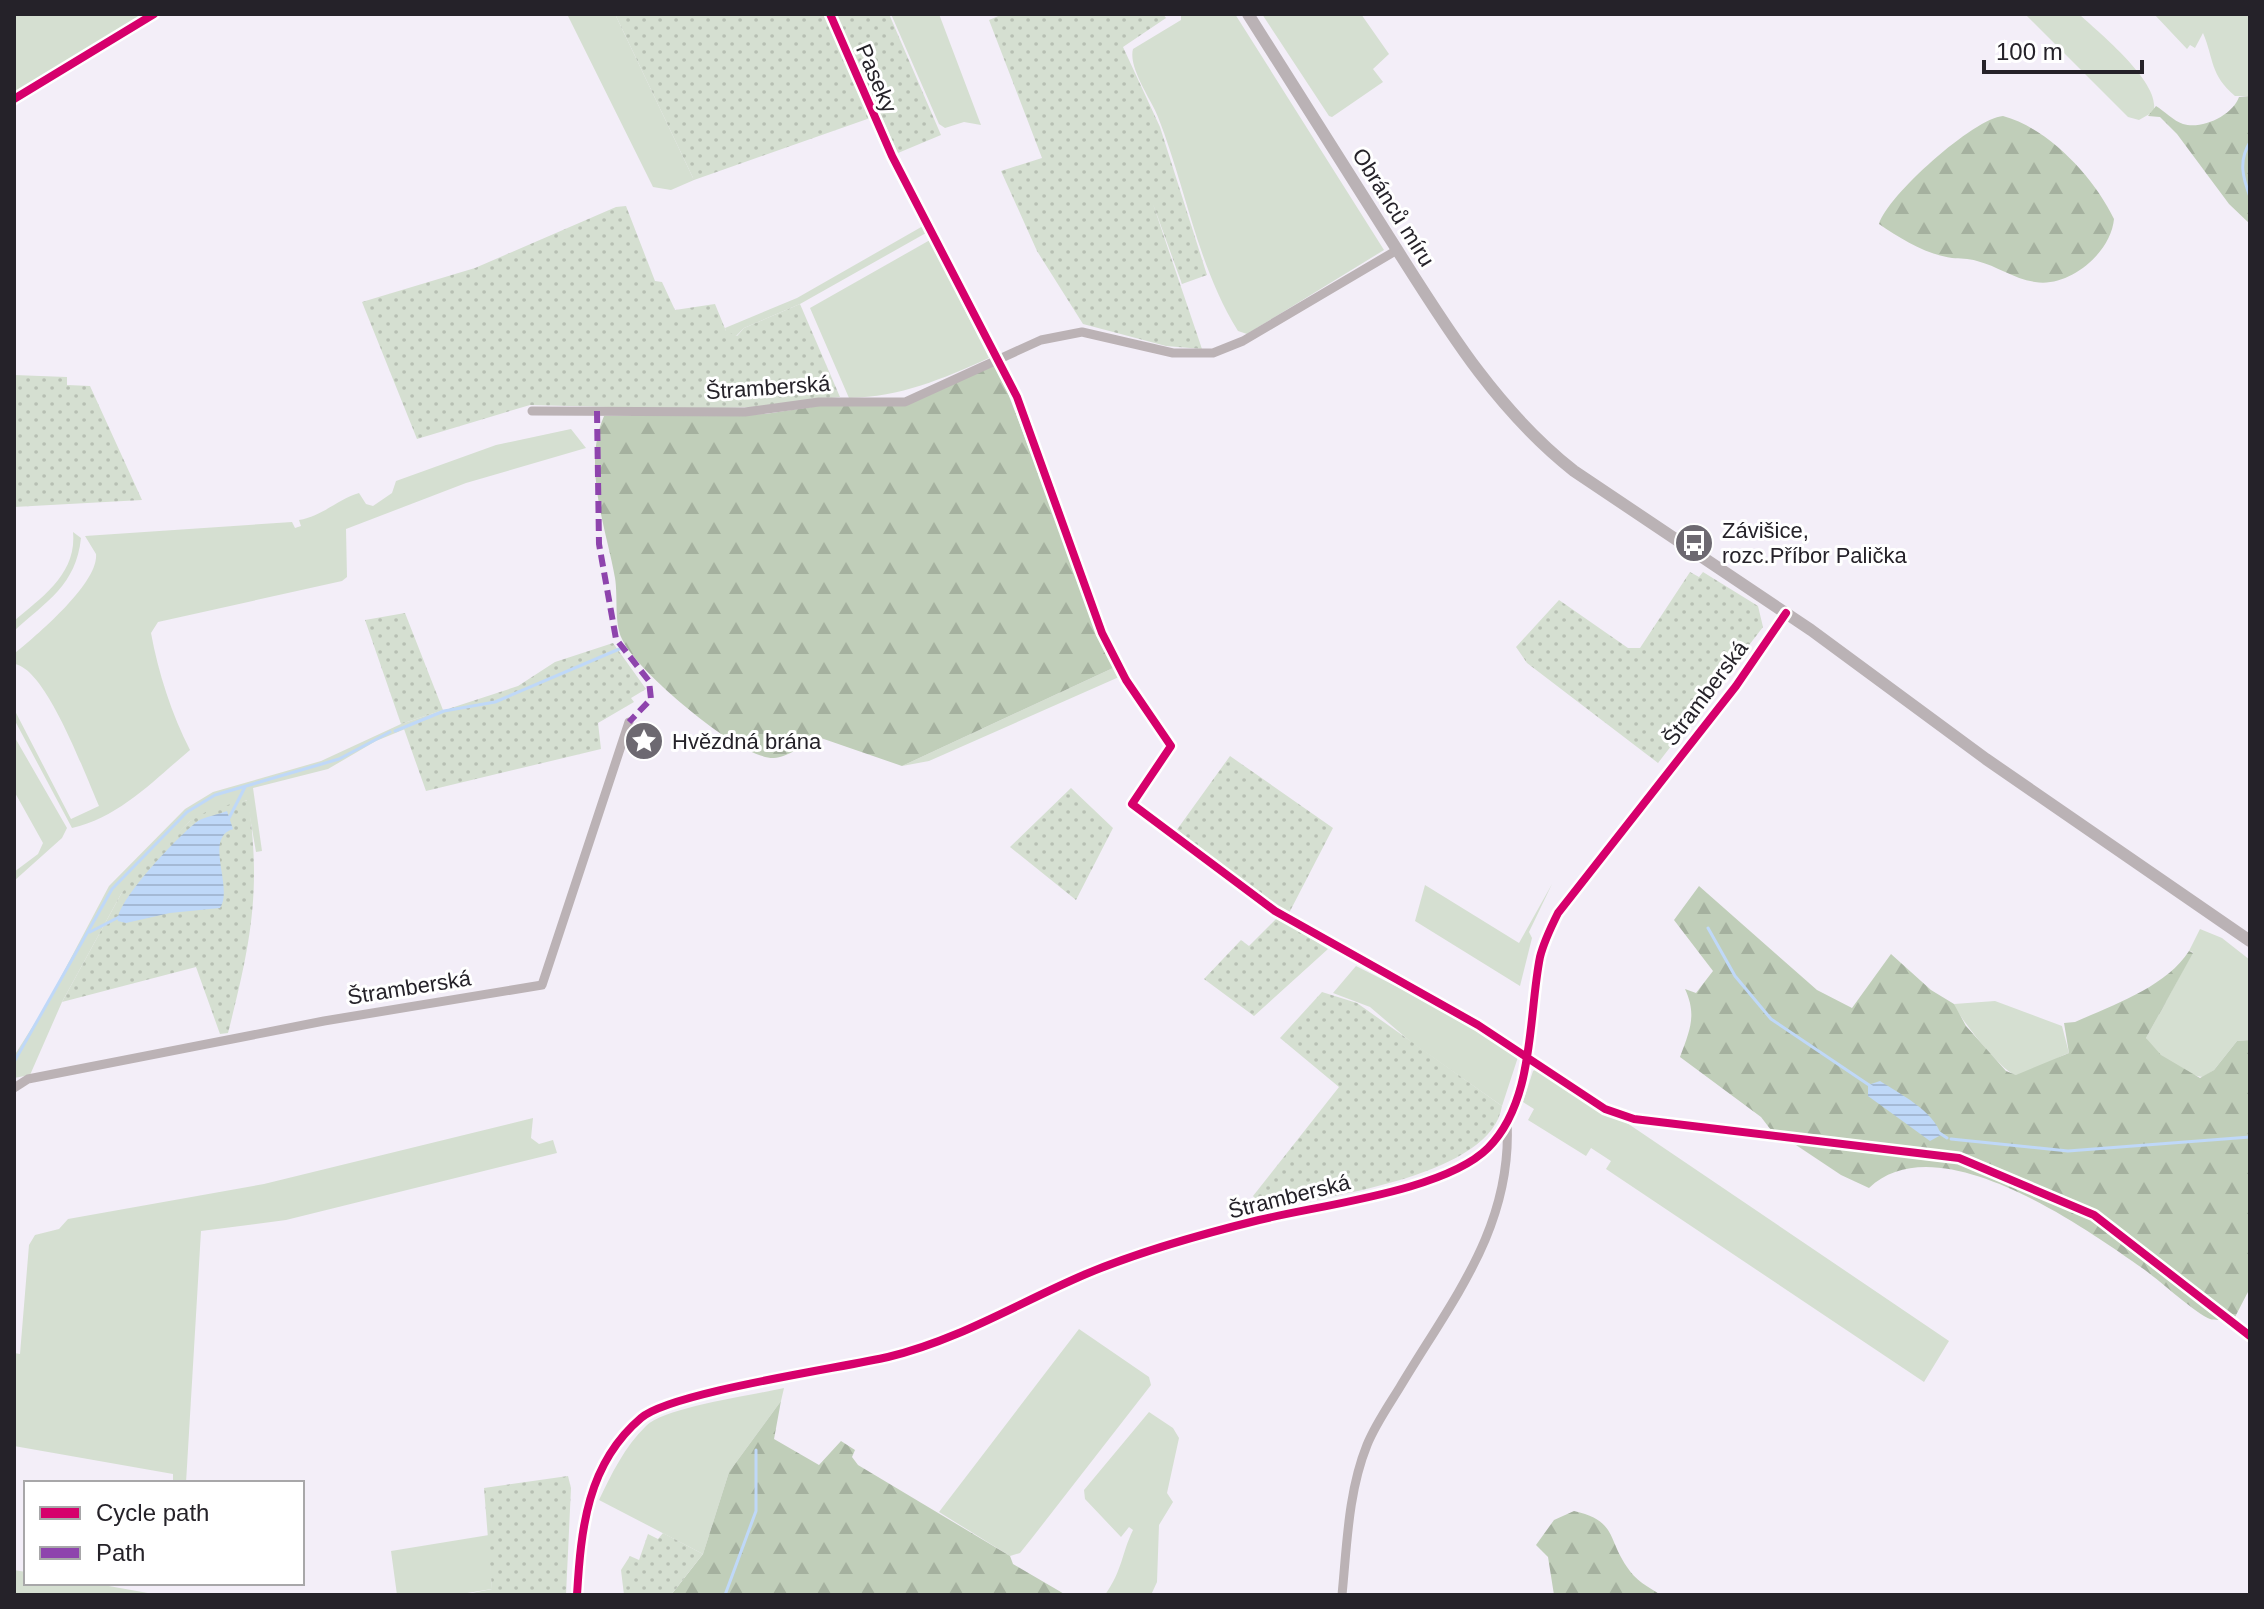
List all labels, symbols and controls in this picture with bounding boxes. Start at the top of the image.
scale bar [1984,24,2142,74]
text: 100 m [1996,38,2063,65]
street label: Paseky [851,40,902,116]
street label: Obránců míru [1347,144,1440,271]
street label: Štramberská [705,371,832,404]
place label: Závišice, rozc.Příbor Palička [1722,518,1907,568]
bus stop icon: Závišice, rozc.Příbor Palička [1673,522,1715,564]
street label: Štramberská [1658,635,1753,751]
place icon: Hvězdná brána [623,720,665,762]
place label: Hvězdná brána [672,729,822,754]
street label: Štramberská [346,965,473,1010]
street label: Štramberská [1226,1169,1353,1224]
legend [24,1481,304,1585]
text: Cycle path [96,1499,209,1526]
text: Path [96,1539,145,1566]

